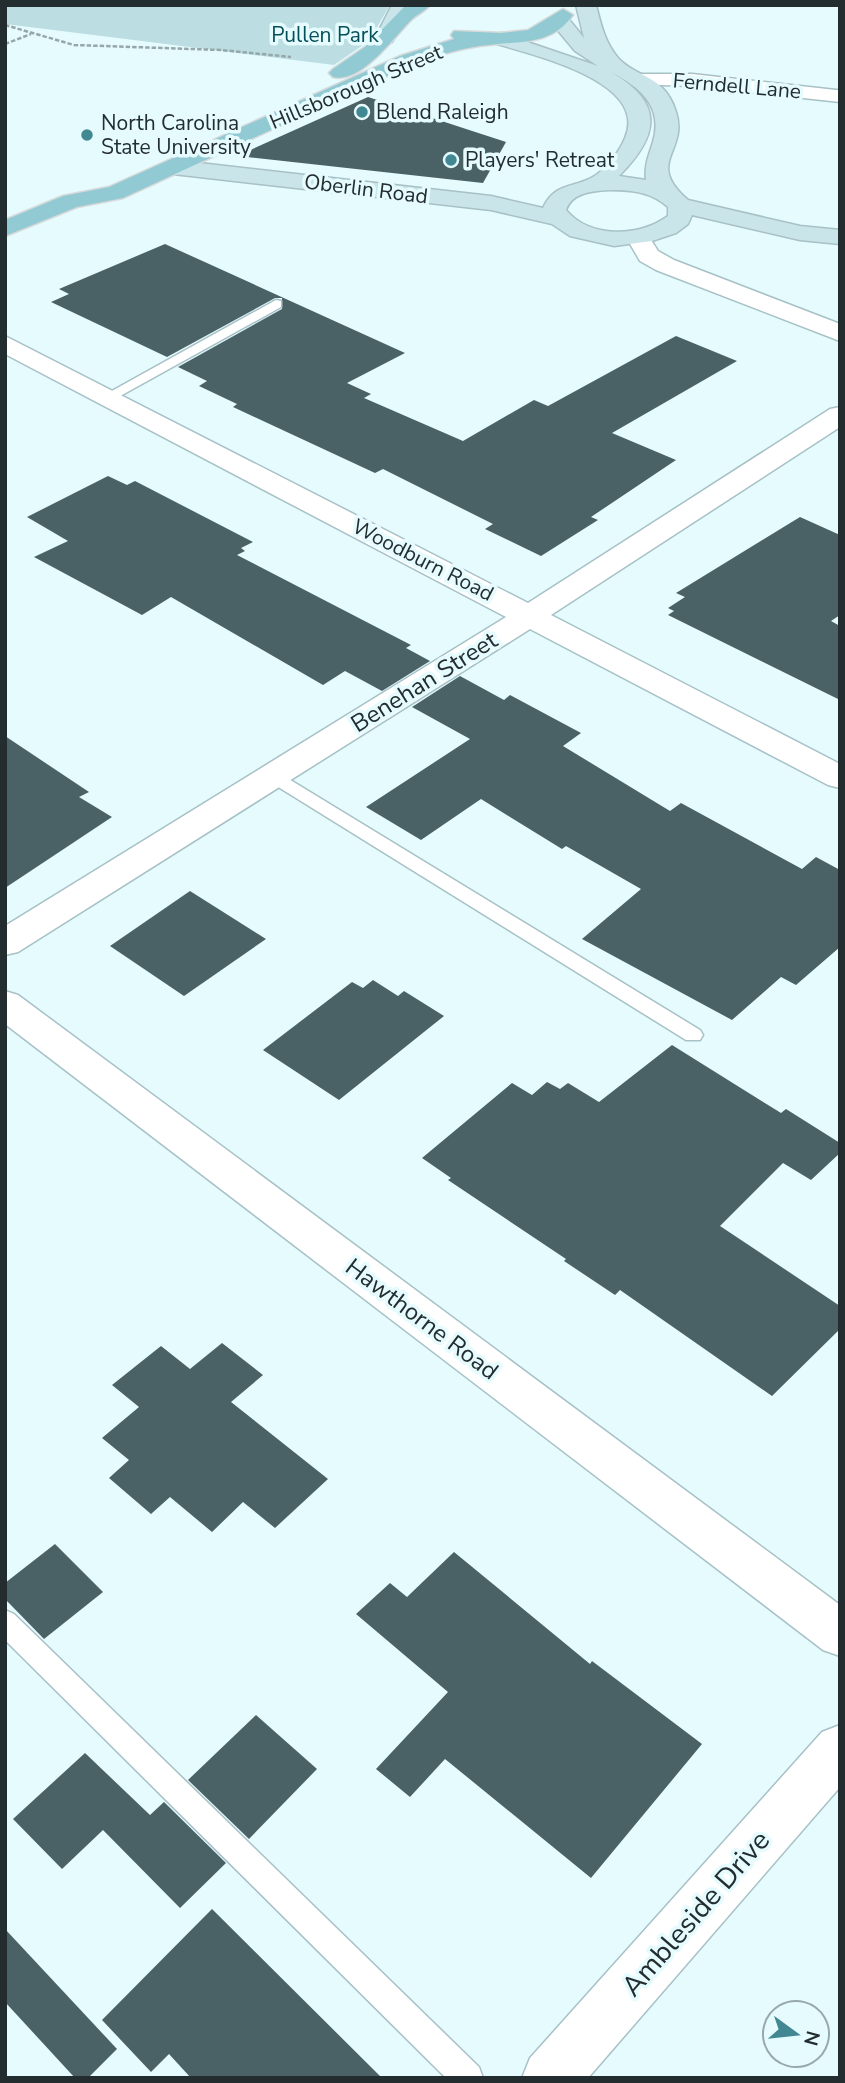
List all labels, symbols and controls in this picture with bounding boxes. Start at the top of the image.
park label: Pullen Park [271,21,379,49]
street label: Hillsborough Street [265,38,447,136]
street label: Ferndell Lane [672,66,802,106]
place label: Blend Raleigh [376,98,509,126]
marker: Blend Raleigh [354,104,370,120]
place label: North Carolina State University [101,109,251,161]
marker: North Carolina State University [79,127,95,143]
place label: Players' Retreat [465,146,615,174]
marker: Players' Retreat [443,152,459,168]
street label: Oberlin Road [303,168,429,210]
street label: Woodburn Road [347,512,499,608]
street label: Benehan Street [345,624,504,740]
street label: Hawthorne Road [339,1251,505,1387]
street label: Ambleside Drive [613,1822,779,2005]
north arrow [761,1999,831,2069]
text: N [797,2028,826,2048]

